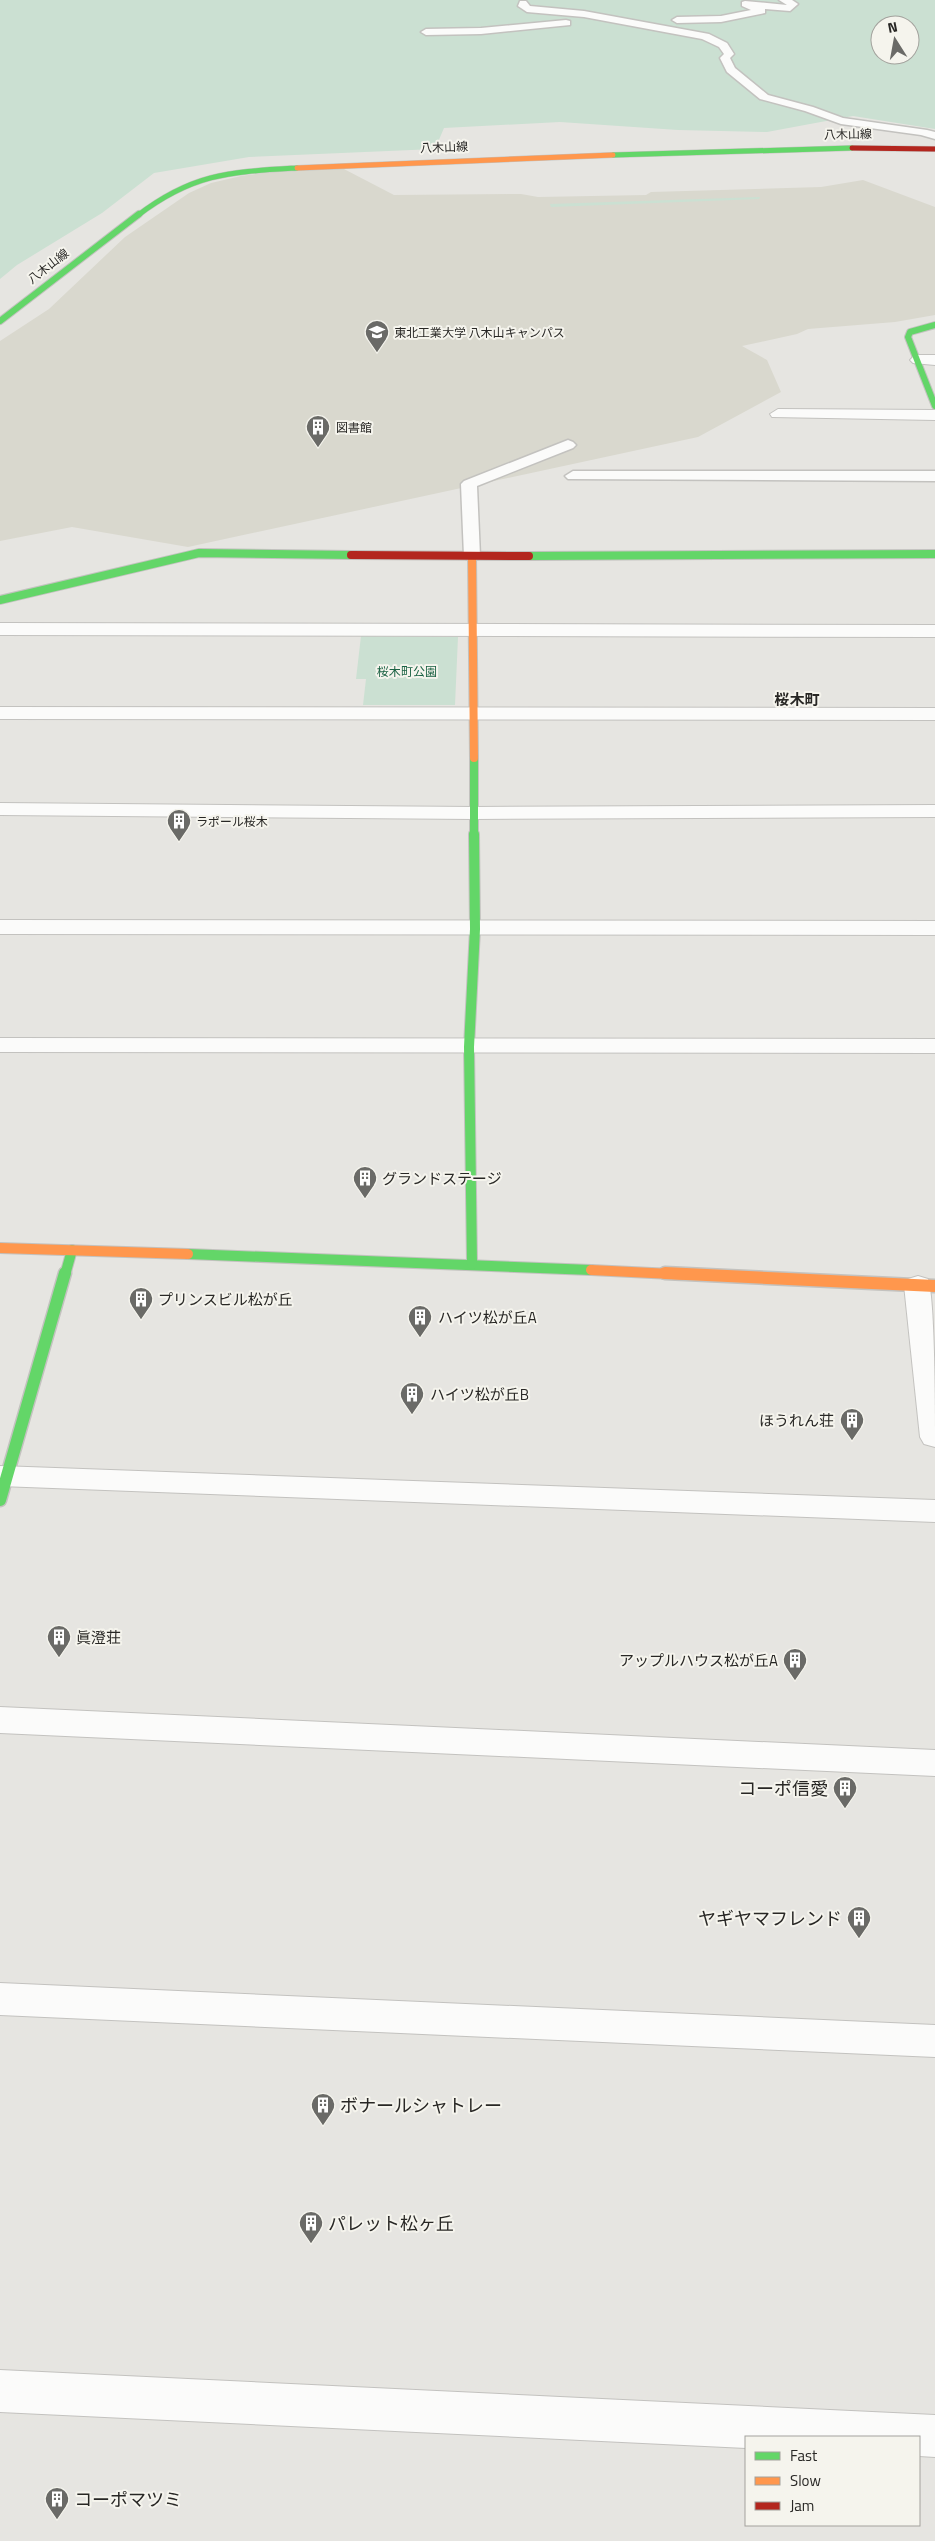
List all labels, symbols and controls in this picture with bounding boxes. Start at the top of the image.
north arrow [870,15,920,65]
text: N [886,16,899,38]
street label: 八木山線 [824,124,872,144]
street label: 八木山線 [420,137,468,157]
street label: 八木山線 [23,244,73,288]
school or university icon: 東北工業大学 八木山キャンパス [364,319,390,353]
place label: 東北工業大学 八木山キャンパス [394,323,565,342]
building icon: 図書館 [305,414,331,448]
place label: 図書館 [336,418,372,437]
park label: 桜木町公園 [377,662,437,681]
district label: 桜木町 [774,688,820,711]
building icon: ラポール桜木 [166,808,192,842]
place label: ラポール桜木 [196,812,268,831]
building icon: グランドステージ [352,1165,378,1199]
place label: グランドステージ [382,1167,502,1190]
building icon: プリンスビル松が丘 [128,1286,154,1320]
place label: プリンスビル松が丘 [158,1288,293,1311]
building icon: ハイツ松が丘A [407,1304,433,1338]
place label: ハイツ松が丘A [438,1306,537,1329]
building icon: ハイツ松が丘B [399,1381,425,1415]
place label: ハイツ松が丘B [430,1383,529,1406]
building icon: ほうれん荘 [839,1407,865,1441]
place label: ほうれん荘 [759,1409,834,1432]
building icon: 眞澄荘 [46,1624,72,1658]
place label: 眞澄荘 [76,1626,121,1649]
building icon: アップルハウス松が丘A [782,1647,808,1681]
place label: アップルハウス松が丘A [619,1649,778,1672]
place label: コーポ信愛 [738,1775,828,1802]
building icon: コーポ信愛 [832,1775,858,1809]
place label: ヤギヤマフレンド [698,1905,842,1932]
building icon: ヤギヤマフレンド [846,1905,872,1939]
building icon: ボナールシャトレー [310,2092,336,2126]
place label: ボナールシャトレー [340,2092,502,2119]
building icon: パレット松ヶ丘 [298,2210,324,2244]
place label: パレット松ヶ丘 [328,2210,454,2237]
legend [745,2436,920,2526]
text: Fast [790,2444,818,2467]
text: Slow [790,2469,821,2492]
building icon: コーポマツミ [44,2486,70,2520]
place label: コーポマツミ [74,2486,182,2513]
text: Jam [790,2494,814,2517]

